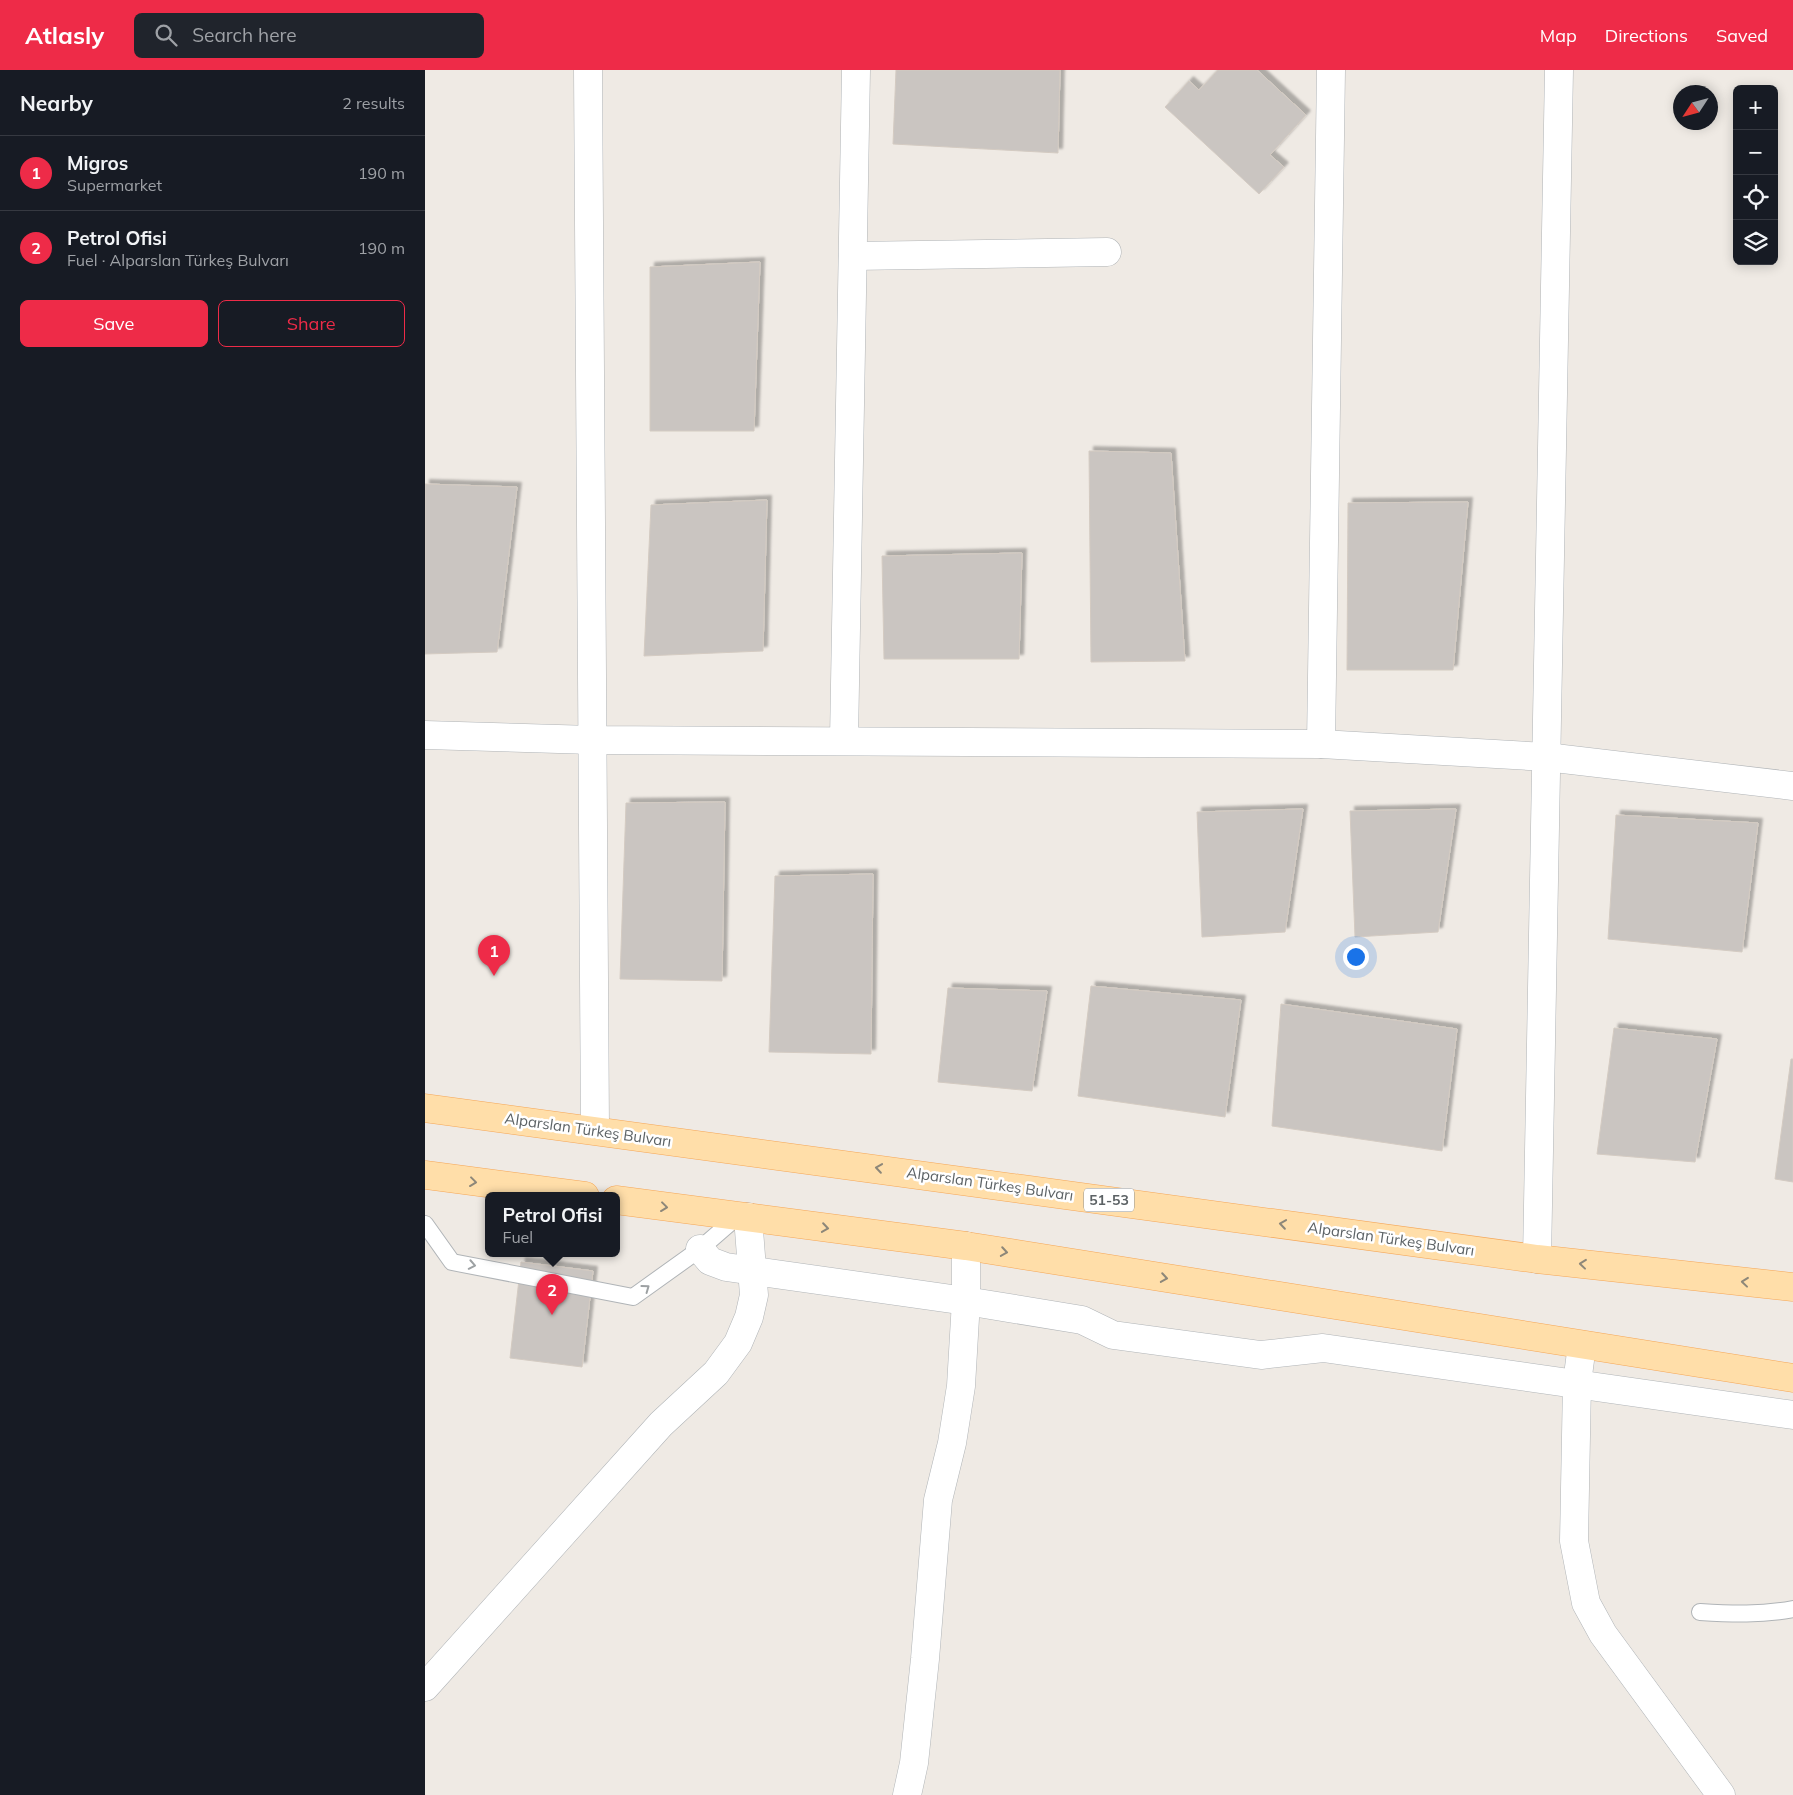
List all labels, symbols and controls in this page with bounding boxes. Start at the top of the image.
search box [134,13,484,58]
text: Atlasly [25,20,104,50]
icon: search [152,21,180,49]
text: Search here [192,23,297,47]
text: Map [1540,24,1577,47]
text: Directions [1605,24,1688,47]
text: Saved [1716,24,1768,47]
north arrow [1673,85,1718,130]
map controls [1733,85,1778,265]
button: + [1733,85,1778,130]
text: Nearby [20,90,93,116]
text: 2 results [342,93,405,113]
button: − [1733,130,1778,175]
text: Migros [67,151,128,175]
text: 1 [31,163,41,183]
text: 190 m [358,163,405,183]
text: Supermarket [67,175,162,195]
button: locate [1733,175,1778,220]
button: layers [1733,220,1778,265]
text: Petrol Ofisi [67,226,167,250]
text: 2 [31,238,41,258]
text: 190 m [358,238,405,258]
text: Fuel · Alparslan Türkeş Bulvarı [67,250,289,270]
button: Save [20,300,208,347]
button: Share [218,300,405,347]
pin: 1 [478,935,510,976]
your location [1343,944,1369,970]
street label: Alparslan Türkeş Bulvarı [504,1108,673,1151]
street label: Alparslan Türkeş Bulvarı [906,1162,1075,1205]
one-way arrow [875,1164,884,1174]
one-way arrow [469,1176,478,1186]
road number: 51-53 [1084,1188,1134,1212]
popup [485,1192,620,1257]
one-way arrow [660,1201,668,1212]
text: Petrol Ofisi [503,1203,602,1227]
street label: Alparslan Türkeş Bulvarı [1307,1217,1476,1260]
one-way arrow [1279,1219,1287,1230]
one-way arrow [822,1222,830,1233]
text: Fuel [503,1227,533,1247]
one-way arrow [999,1247,1008,1257]
one-way arrow [1579,1259,1587,1270]
one-way arrow [467,1260,476,1270]
one-way arrow [1160,1272,1168,1283]
pin: 2 [536,1274,568,1315]
one-way arrow [1740,1277,1748,1288]
one-way arrow [640,1285,650,1294]

